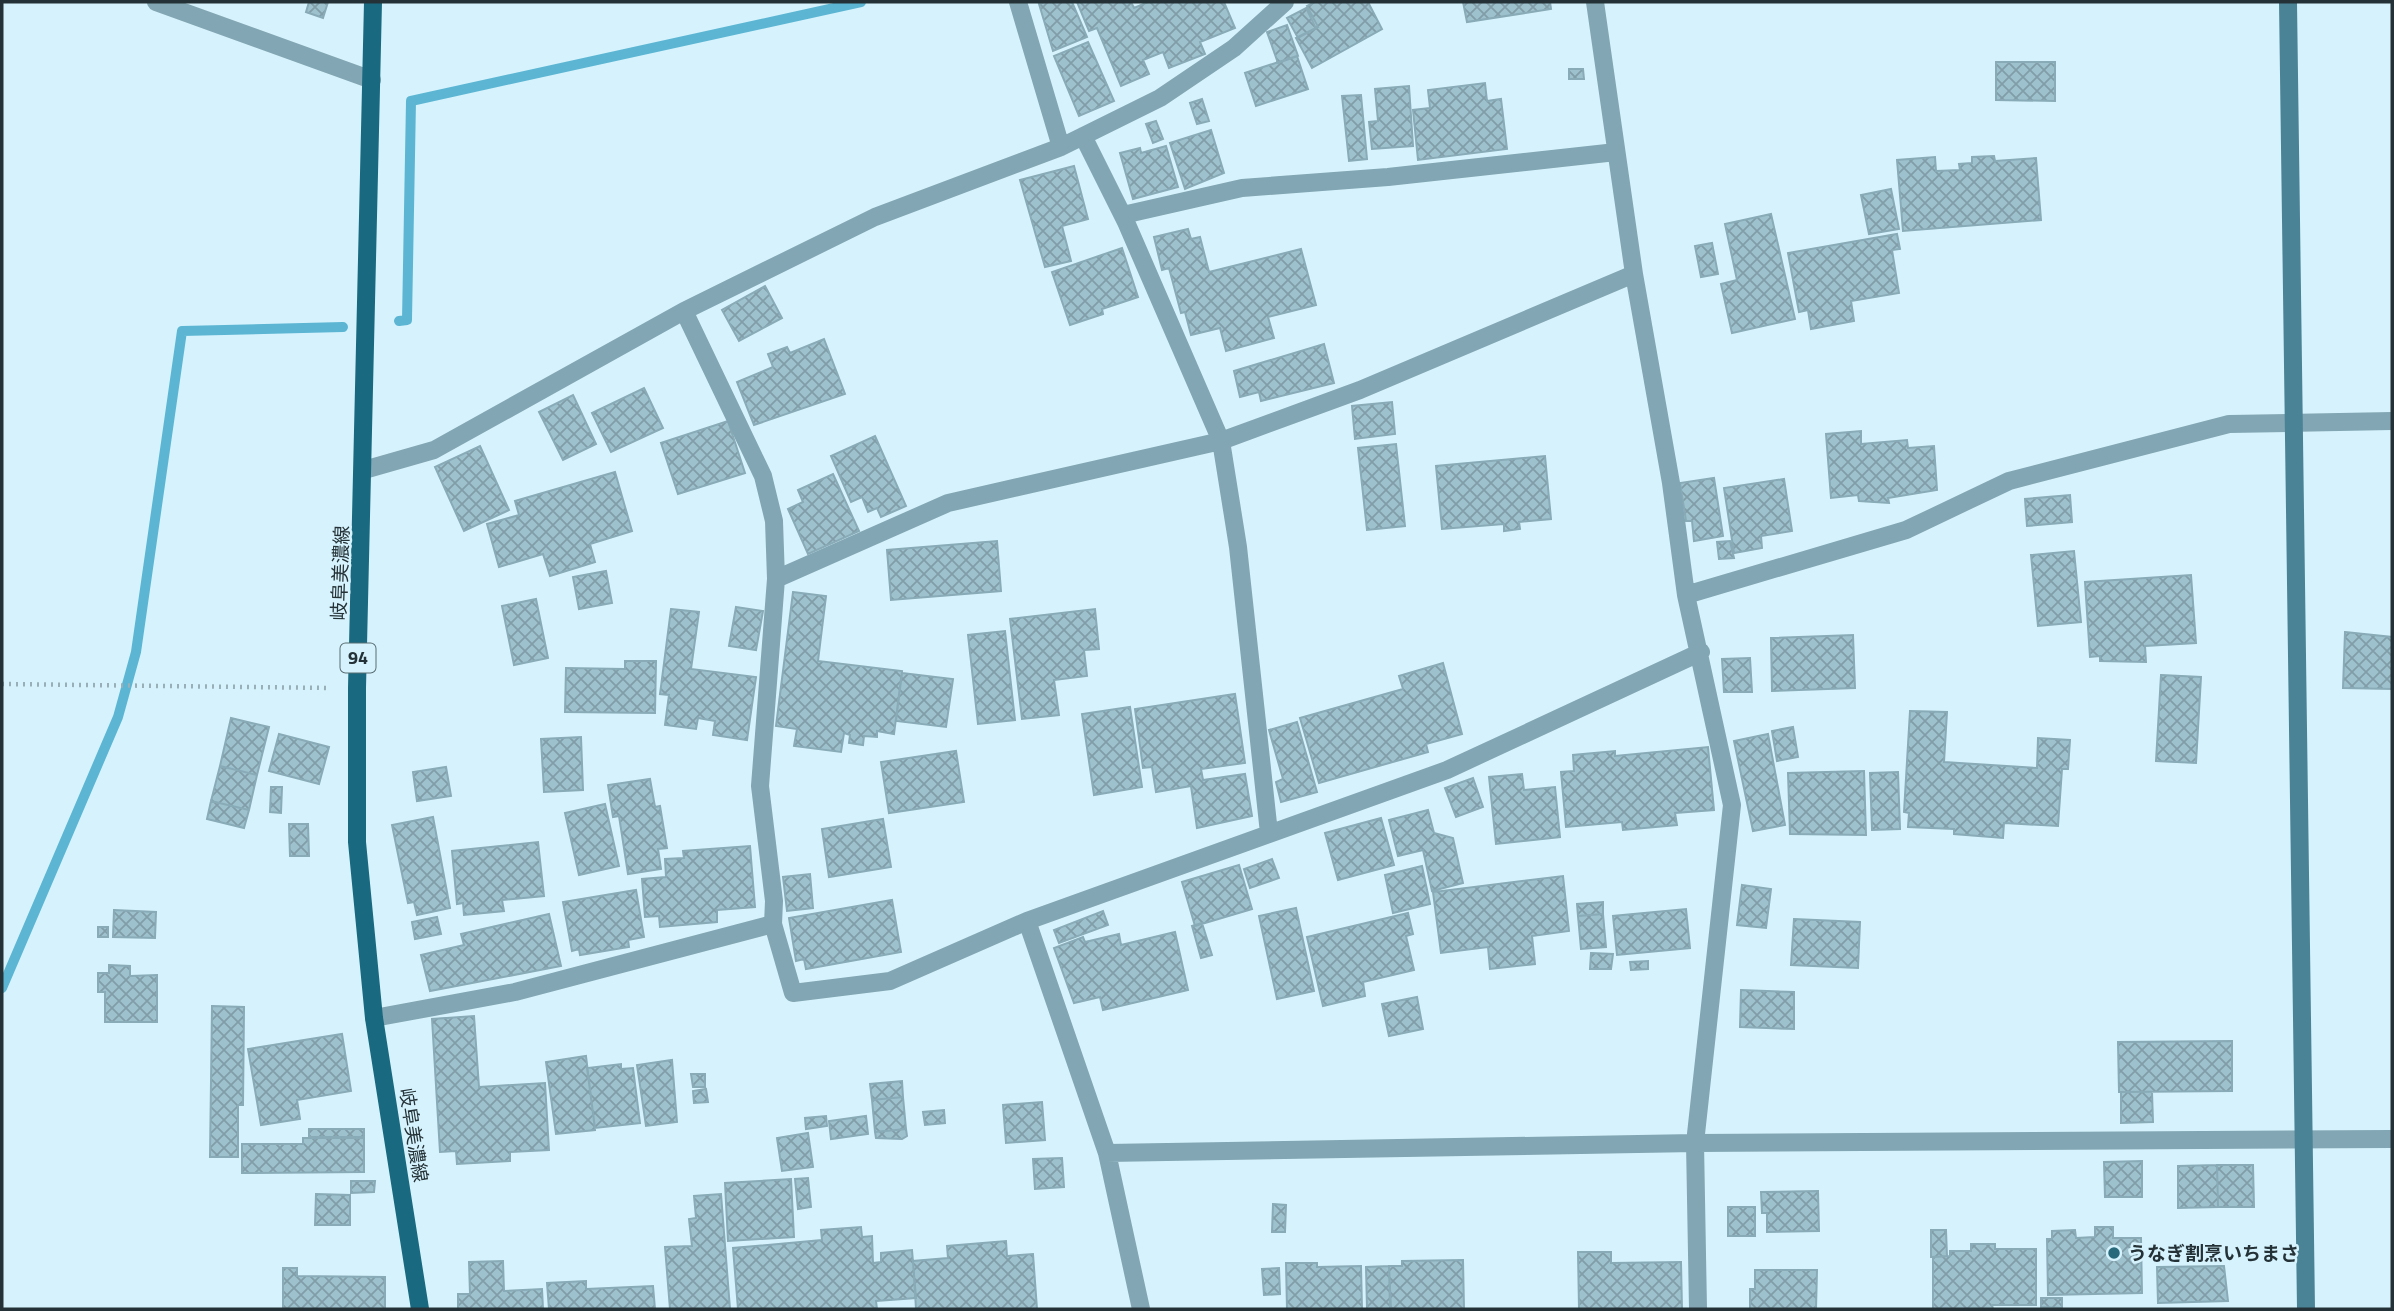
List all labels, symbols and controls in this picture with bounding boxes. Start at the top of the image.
street label: 岐阜美濃線 [323,525,356,621]
road number: 94 [340,644,376,672]
street label: 岐阜美濃線 [393,1086,436,1184]
place label: うなぎ割烹いちまさ [2128,1238,2299,1267]
marker: うなぎ割烹いちまさ [2106,1245,2122,1261]

